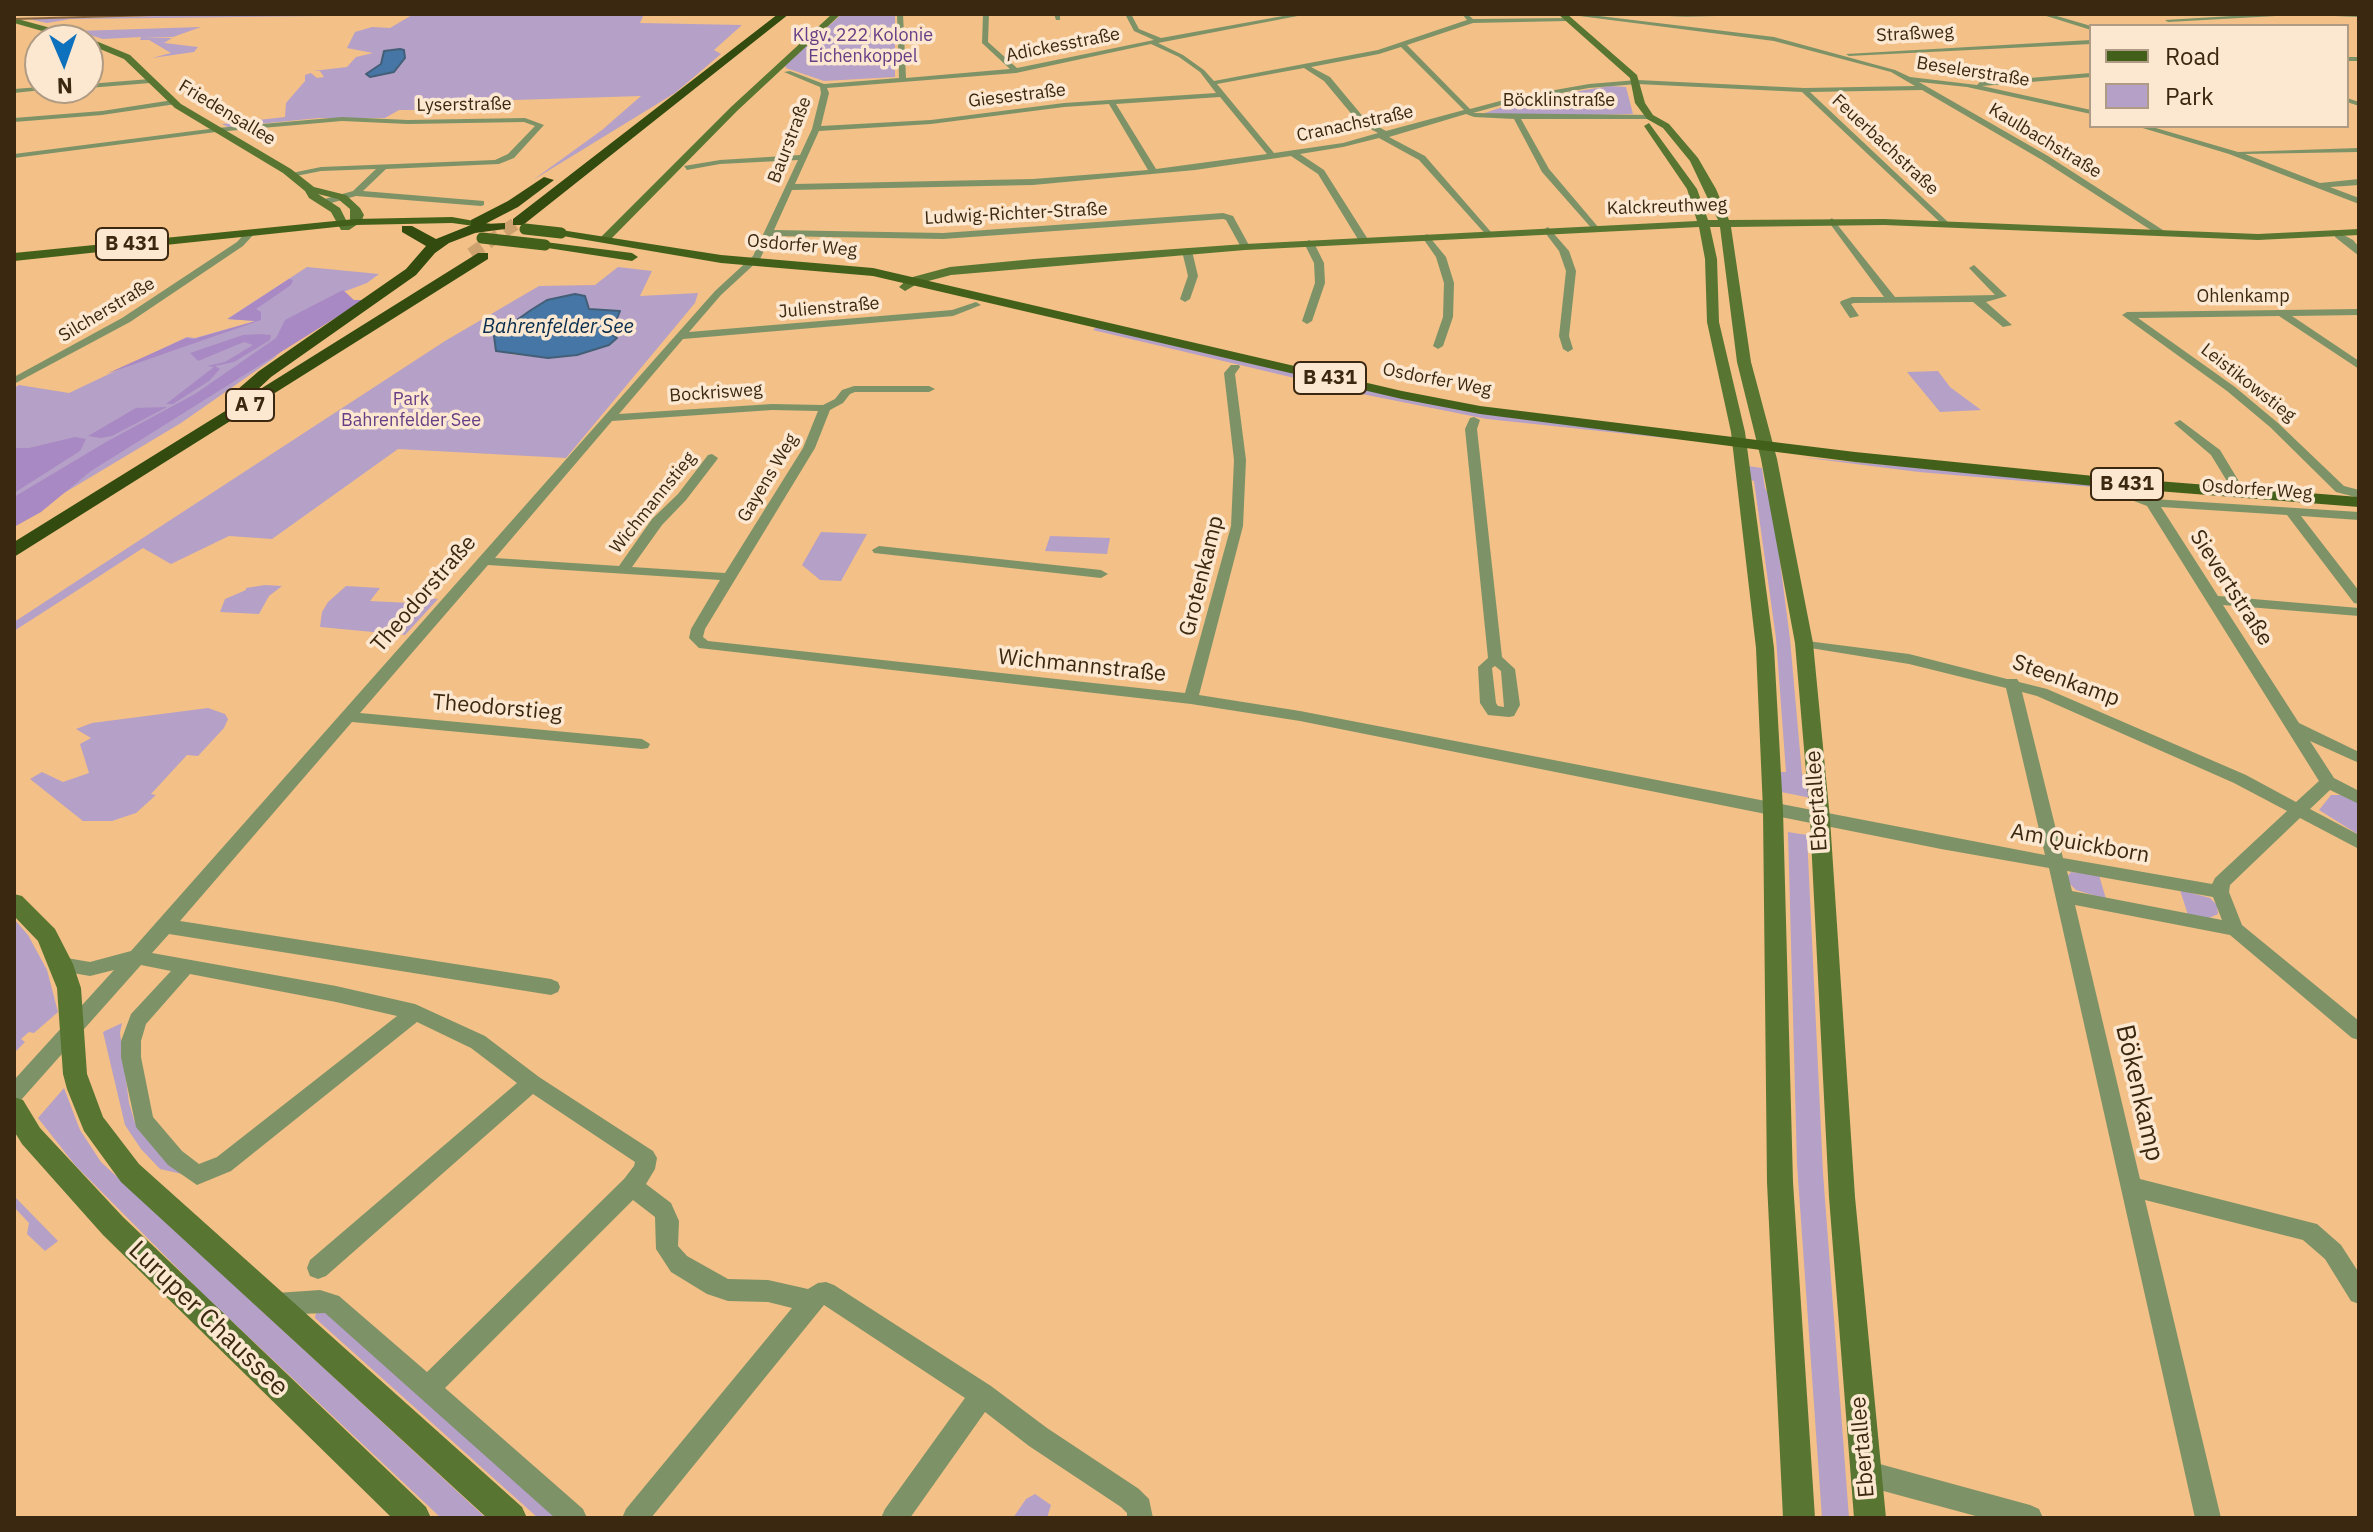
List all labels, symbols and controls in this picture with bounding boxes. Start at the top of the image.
street label: Straßweg [1876,21,1954,47]
street label: Adickesstraße [1004,23,1122,67]
north arrow [24,24,104,104]
legend [2089,24,2349,128]
park label: Klgv. 222 Kolonie Eichenkoppel [793,25,933,68]
text: Road [2165,40,2220,72]
street label: Beselerstraße [1915,52,2031,92]
text: N [56,72,73,101]
street label: Friedensallee [175,76,279,150]
street label: Giesestraße [967,79,1067,113]
text: Park [2165,80,2214,112]
street label: Böcklinstraße [1503,90,1615,112]
street label: Feuerbachstraße [1827,90,1943,200]
street label: Lyserstraße [416,93,512,117]
street label: Baurstraße [764,94,816,186]
street label: Kaulbachstraße [1985,99,2105,183]
street label: Cranachstraße [1295,101,1415,147]
street label: Kalckreuthweg [1606,194,1728,220]
street label: Ludwig-Richter-Straße [924,198,1108,230]
road number: B 431 [96,228,168,260]
street label: Osdorfer Weg [746,230,858,262]
street label: Silcherstraße [55,273,159,347]
street label: Ohlenkamp [2196,286,2290,308]
street label: Julienstraße [778,293,880,323]
water label: Bahrenfelder See [482,315,634,339]
street label: Leistikowstieg [2196,339,2300,427]
street label: Osdorfer Weg [1381,359,1493,401]
road number: B 431 [1294,362,1366,394]
street label: Bockrisweg [669,379,763,407]
road number: A 7 [226,389,274,421]
park label: Park Bahrenfelder See [341,389,481,432]
street label: Gayens Weg [733,430,803,526]
street label: Wichmannstieg [605,448,701,558]
road number: B 431 [2091,468,2163,500]
street label: Osdorfer Weg [2201,475,2313,505]
street label: Grotenkamp [1174,513,1230,639]
street label: Sievertstraße [2184,525,2278,651]
street label: Theodorstraße [366,530,482,658]
street label: Wichmannstraße [997,644,1167,688]
street label: Steenkamp [2009,649,2123,713]
street label: Theodorstieg [431,689,563,727]
street label: Ebertallee [1800,750,1834,852]
street label: Am Quickborn [2009,819,2151,869]
street label: Bökenkamp [2108,1022,2170,1164]
street label: Luruper Chaussee [122,1235,294,1403]
street label: Ebertallee [1845,1395,1881,1499]

